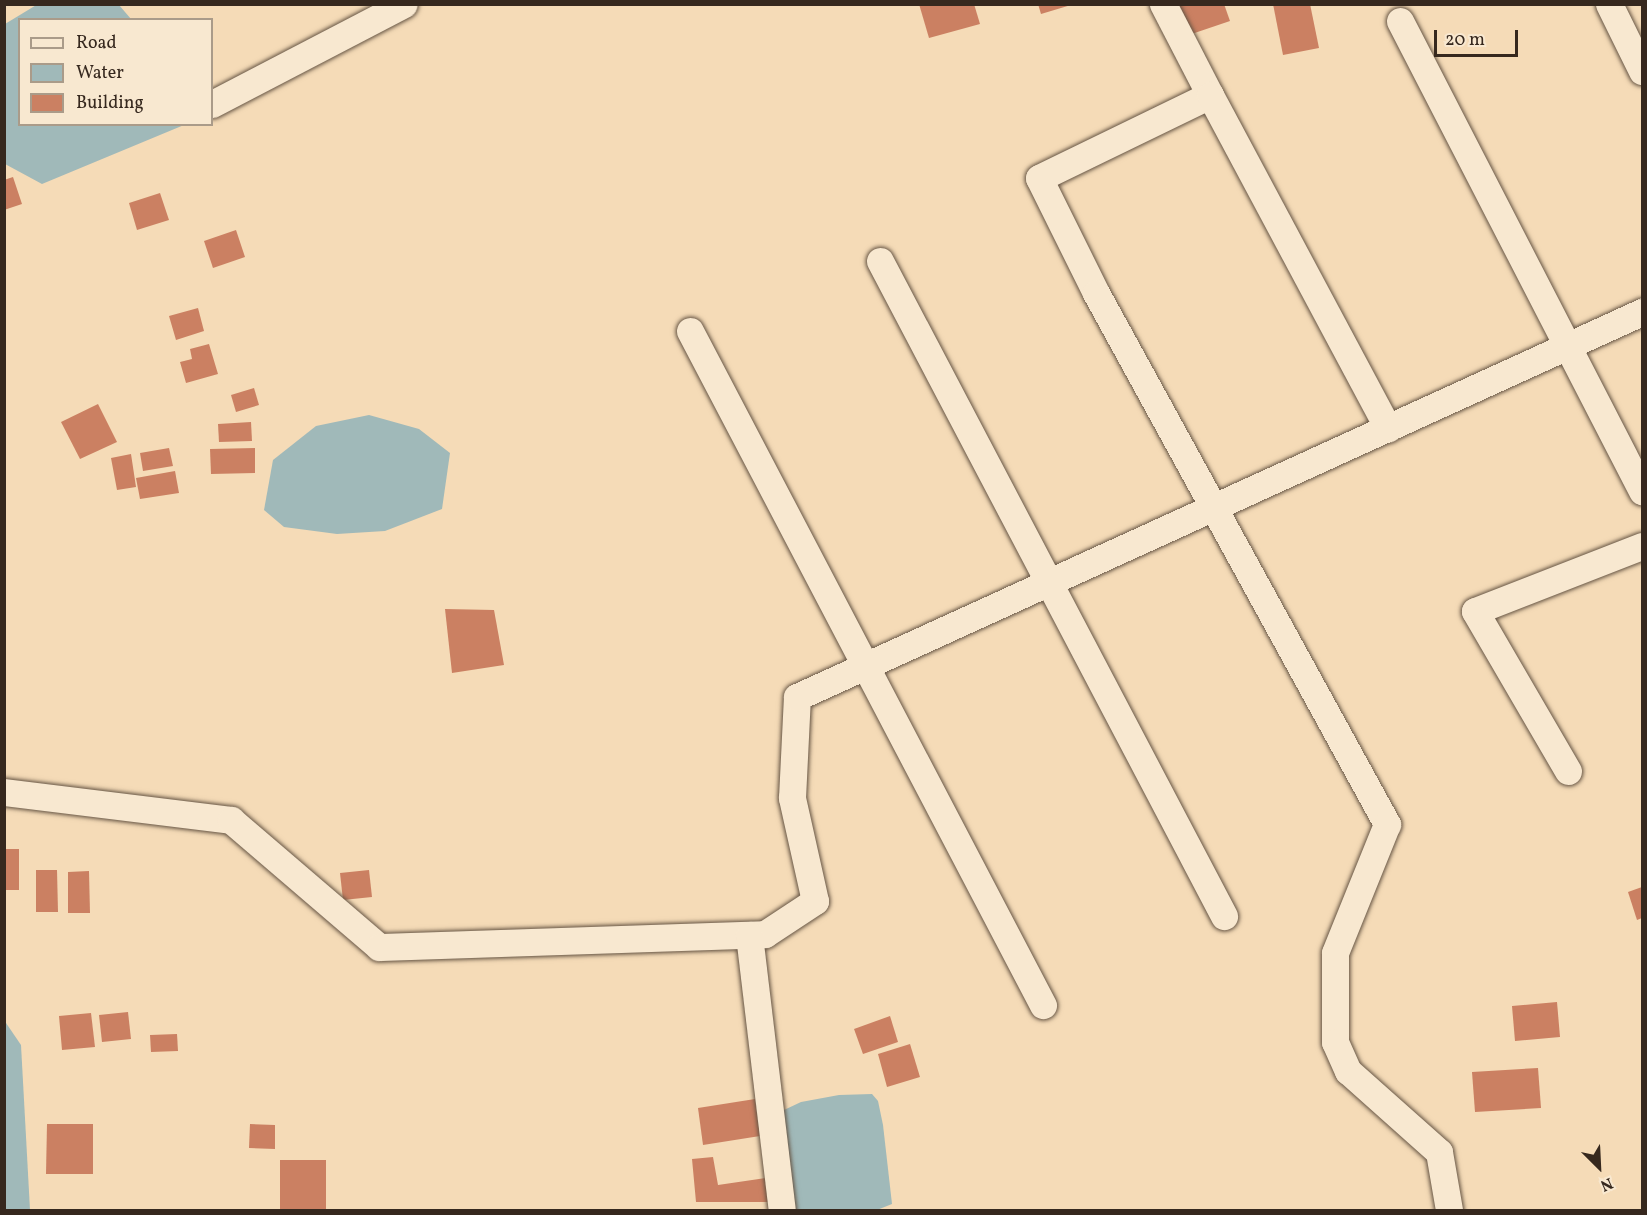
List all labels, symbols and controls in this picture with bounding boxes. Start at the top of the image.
legend [18,18,213,126]
scale bar [1437,18,1521,56]
text: 20 m [1445,28,1485,53]
text: Road [76,31,117,56]
text: Water [76,61,124,86]
text: Building [76,91,144,116]
north arrow [1569,1137,1629,1197]
text: N [1597,1171,1616,1196]

